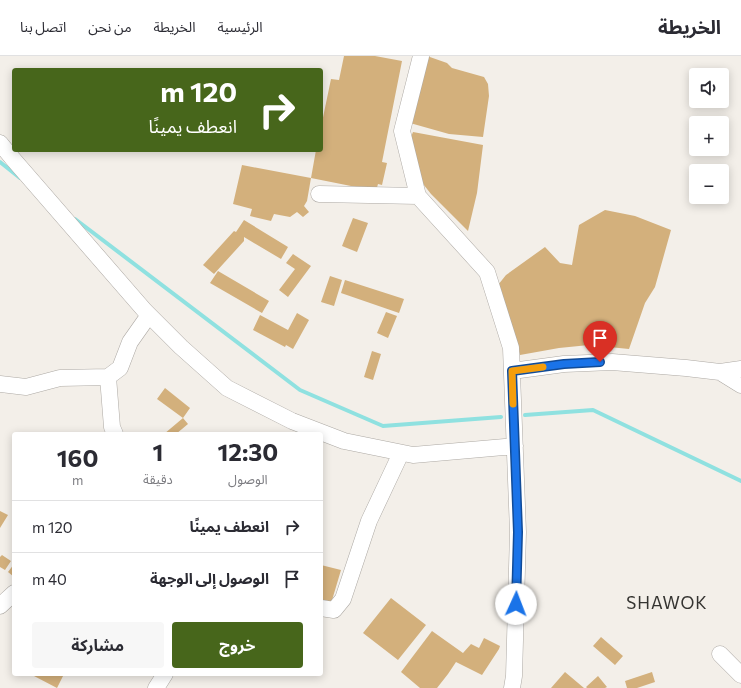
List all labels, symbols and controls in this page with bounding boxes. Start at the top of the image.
text: الخريطة [658,15,721,38]
text: اتصل بنا [20,18,66,35]
text: من نحن [88,18,132,35]
text: الخريطة [154,18,195,35]
text: الرئيسية [217,18,262,35]
map controls [689,68,729,204]
button: sound [689,68,729,108]
text: 120 m [160,74,237,108]
icon: right [251,84,303,136]
text: انعطف يمينًا [149,115,237,137]
button: + [689,116,729,156]
button: − [689,164,729,204]
pin [583,321,617,362]
icon: arrive [589,327,611,349]
text: 1 [152,437,163,466]
text: 12:30 [217,437,278,466]
text: 160 [57,443,98,472]
text: دقيقة [143,471,173,487]
text: الوصول [228,471,268,487]
text: m [72,472,83,488]
icon: right [281,516,303,538]
text: انعطف يمينًا [189,517,269,535]
text: 120 m [32,518,72,536]
icon: arrive [281,568,303,590]
text: الوصول إلى الوجهة [150,569,269,587]
text: 40 m [32,570,67,588]
position arrow [495,583,537,625]
district label: SHAWOK [626,592,708,613]
button: مشاركة [32,622,164,668]
button: خروج [172,622,303,668]

